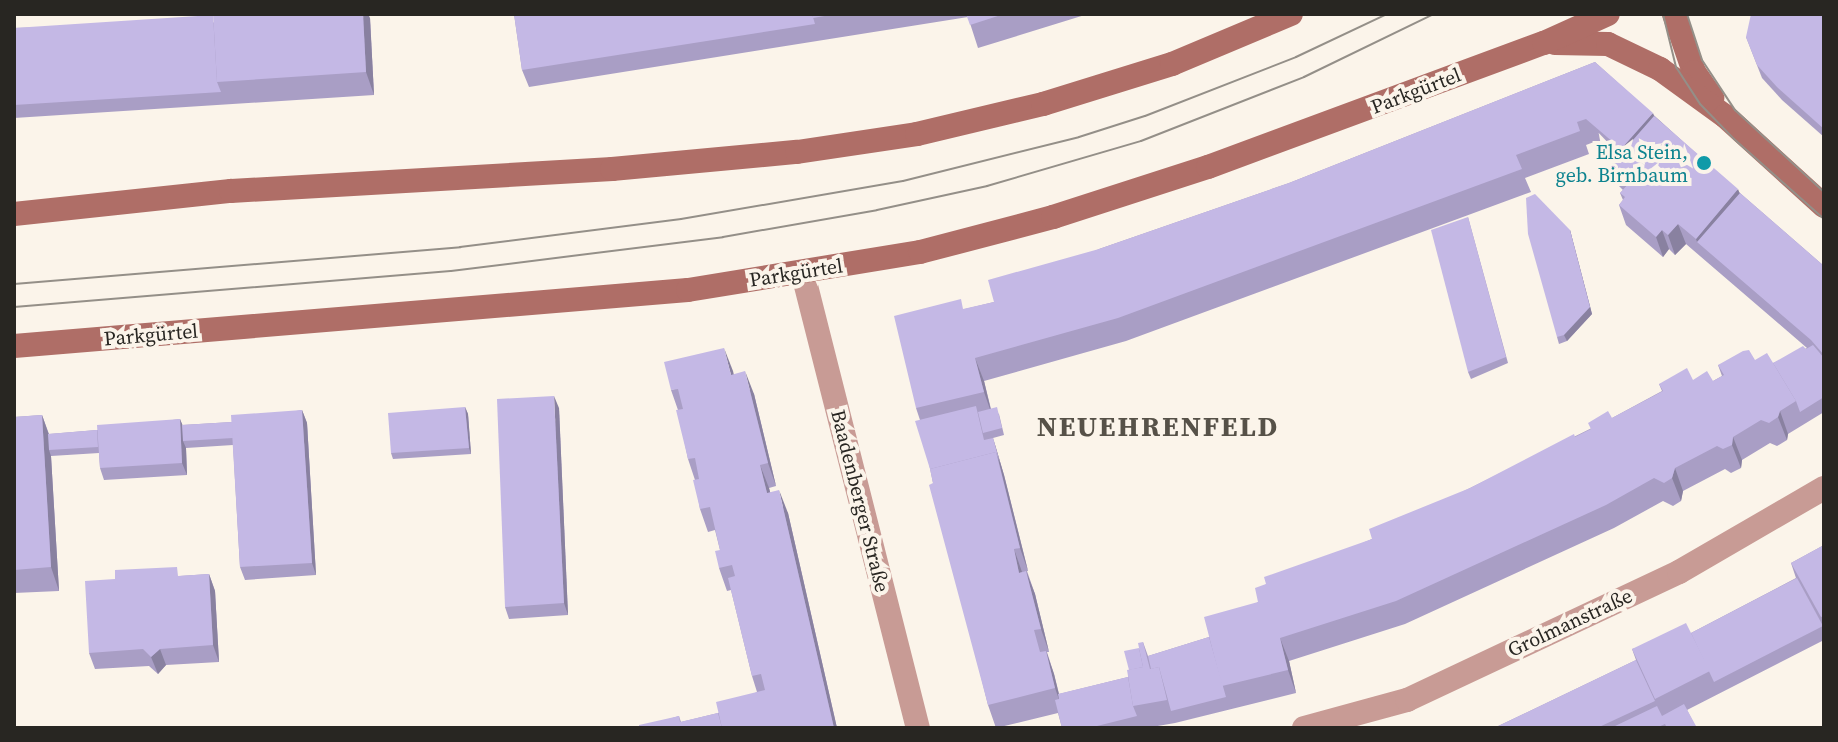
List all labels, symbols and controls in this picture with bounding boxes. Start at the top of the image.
street label: Parkgürtel [1368,63,1464,119]
place label: Elsa Stein, geb. Birnbaum [1556,140,1688,187]
marker: Elsa Stein, geb. Birnbaum [1695,154,1713,172]
street label: Parkgürtel [748,254,844,292]
street label: Parkgürtel [103,319,199,351]
street label: Baadenberger Straße [826,407,894,595]
district label: NEUEHRENFELD [1037,409,1279,443]
street label: Grolmanstraße [1504,584,1636,662]

